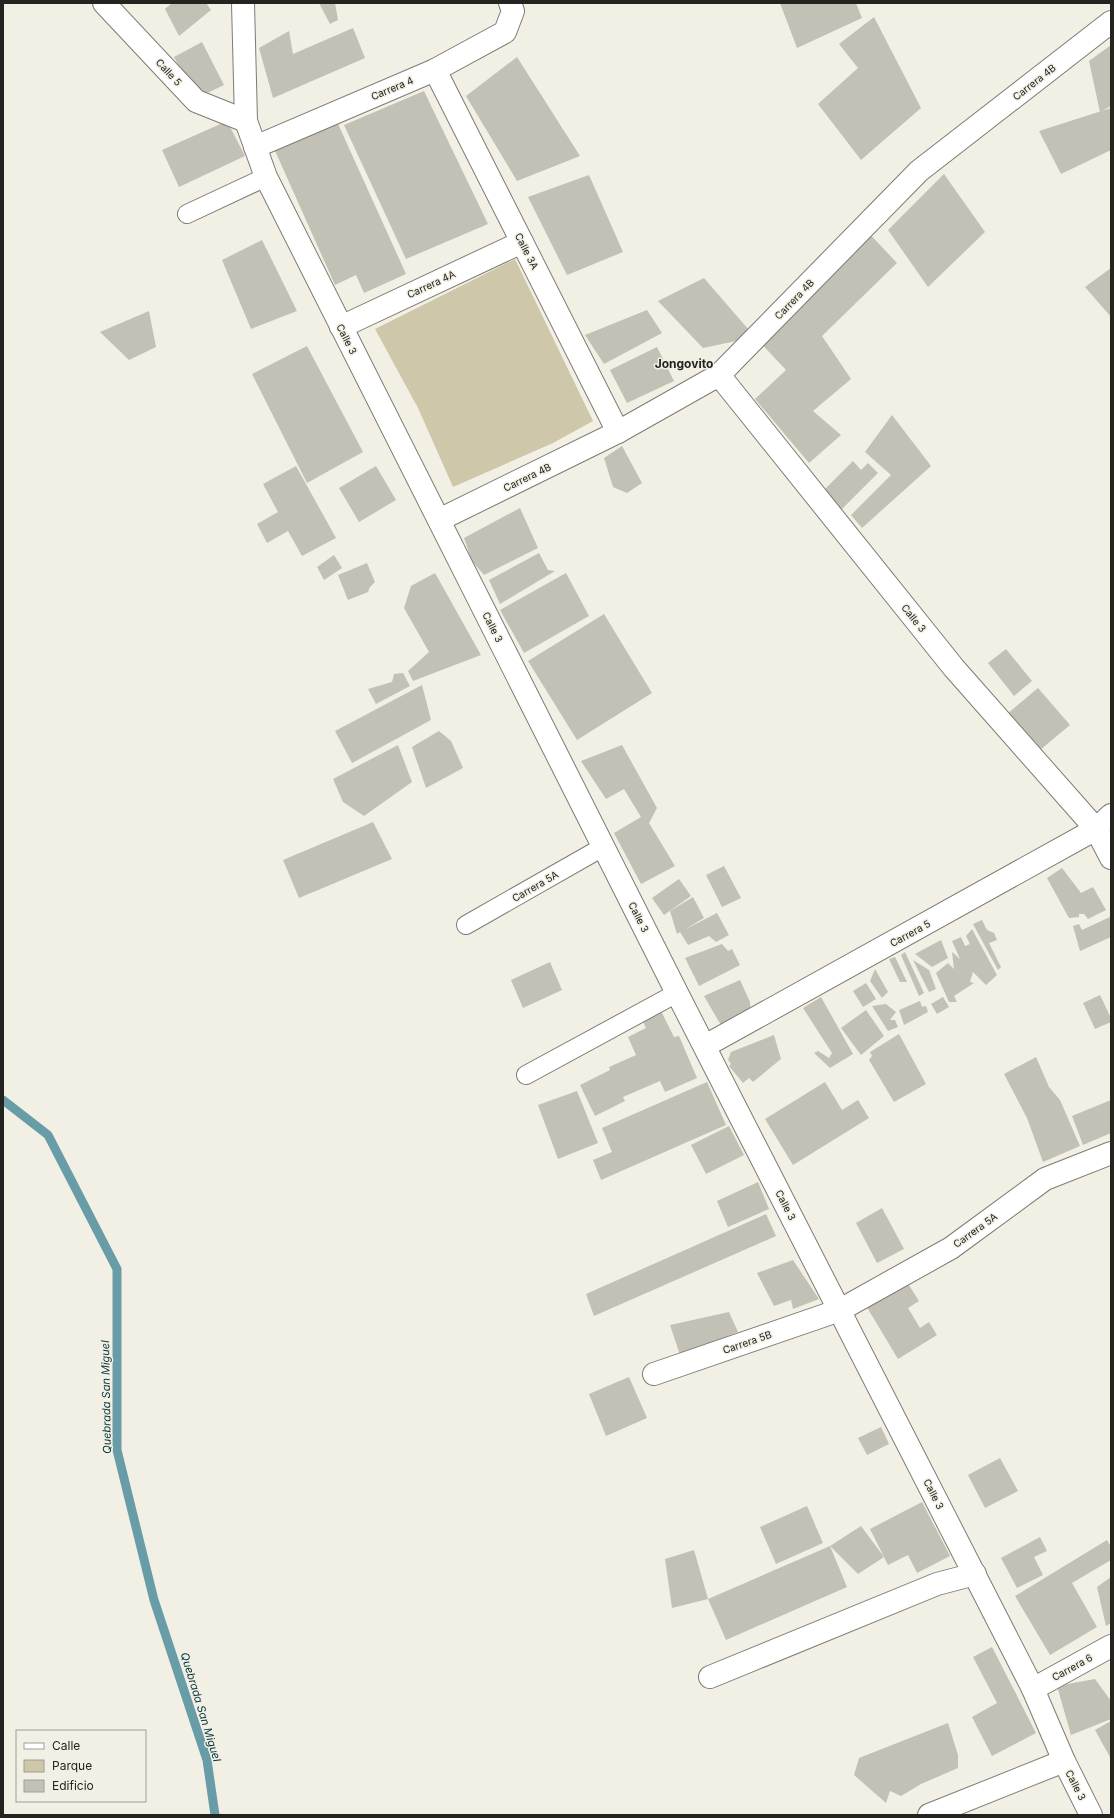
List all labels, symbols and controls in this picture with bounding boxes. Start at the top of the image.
street label: Calle 5 [154,56,184,88]
street label: Carrera 4B [1010,61,1058,103]
street label: Carrera 4 [369,74,415,102]
street label: Calle 3A [513,231,541,271]
street label: Carrera 4A [405,268,457,300]
street label: Carrera 4B [772,276,816,322]
street label: Calle 3 [334,322,360,356]
district label: Jongovito [655,356,713,371]
street label: Carrera 4B [501,460,553,494]
street label: Calle 3 [899,602,929,634]
street label: Calle 3 [480,610,506,644]
street label: Carrera 5A [510,868,560,904]
street label: Calle 3 [626,900,652,934]
street label: Carrera 5 [888,917,932,949]
street label: Calle 3 [773,1188,799,1222]
street label: Carrera 5A [951,1210,999,1250]
street label: Carrera 5B [721,1328,773,1356]
water label: Quebrada San Miguel [98,1340,114,1454]
street label: Calle 3 [921,1477,947,1511]
water label: Quebrada San Miguel [178,1651,224,1764]
street label: Carrera 6 [1050,1651,1094,1683]
legend [16,1730,146,1802]
text: Calle [52,1738,80,1753]
text: Parque [52,1758,92,1773]
street label: Calle 3 [1063,1768,1089,1802]
text: Edificio [52,1778,94,1793]

